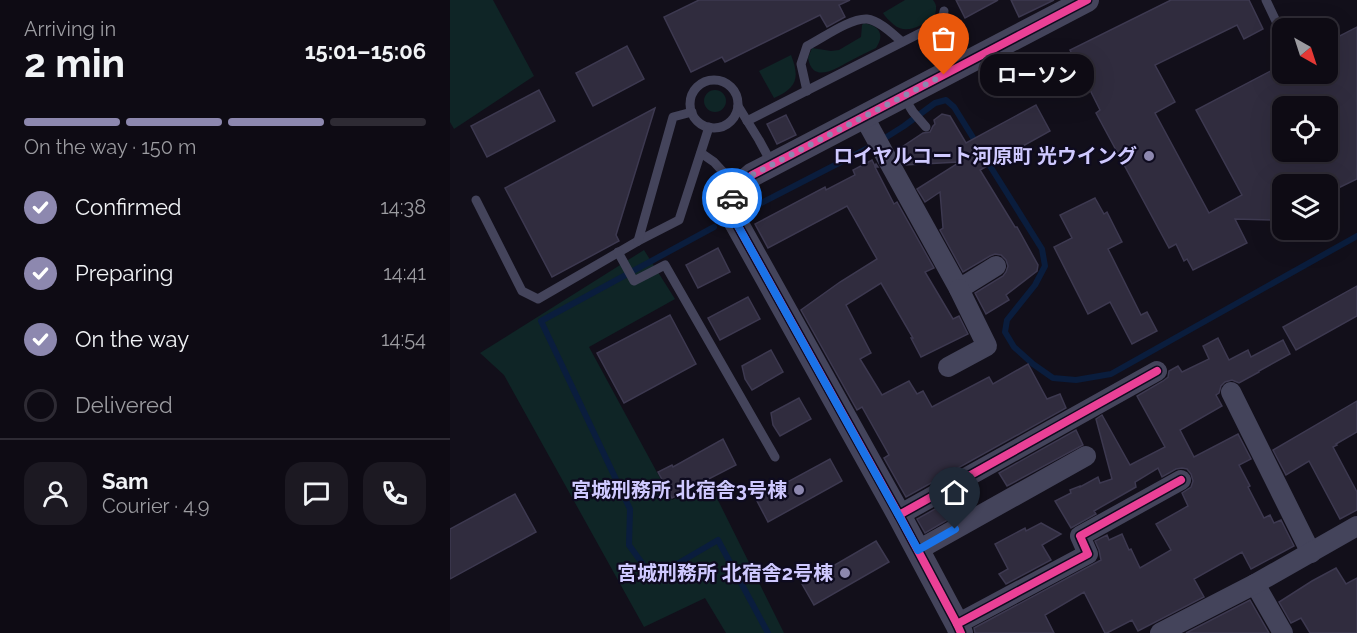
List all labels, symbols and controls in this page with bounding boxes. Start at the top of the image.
pin [918,13,969,75]
text: Arriving in [24,17,116,41]
north arrow [1272,18,1338,84]
map controls [1272,18,1338,240]
icon: bag [927,22,960,55]
text: 15:01–15:06 [305,38,426,64]
text: 2 min [24,40,125,86]
callout: ローソン [980,54,1094,96]
text: ローソン [997,63,1077,87]
button: locate [1272,96,1338,162]
text: On the way · 150 m [24,135,196,159]
place label: ロイヤルコート河原町 光ウイング [833,144,1137,168]
marker: ロイヤルコート河原町 光ウイング [1142,149,1156,163]
courier [702,168,762,228]
button: layers [1272,174,1338,240]
icon: car [716,182,749,215]
icon: check [24,191,57,224]
text: Confirmed [75,194,182,220]
text: 14:38 [380,195,426,219]
icon: check [24,257,57,290]
text: Preparing [75,260,173,286]
text: 14:41 [383,261,426,285]
icon: check [24,323,57,356]
text: On the way [75,326,189,352]
text: 14:54 [381,327,426,351]
text: Delivered [75,392,173,418]
button: person [24,462,87,525]
button: chat [285,462,348,525]
button: phone [363,462,426,525]
pin [929,467,980,529]
text: Sam [102,468,149,494]
icon: home [938,476,971,509]
place label: 宮城刑務所 北宿舎3号棟 [571,478,787,502]
marker: 宮城刑務所 北宿舎3号棟 [792,483,806,497]
text: Courier · 4.9 [102,494,210,518]
place label: 宮城刑務所 北宿舎2号棟 [617,561,833,585]
marker: 宮城刑務所 北宿舎2号棟 [838,566,852,580]

